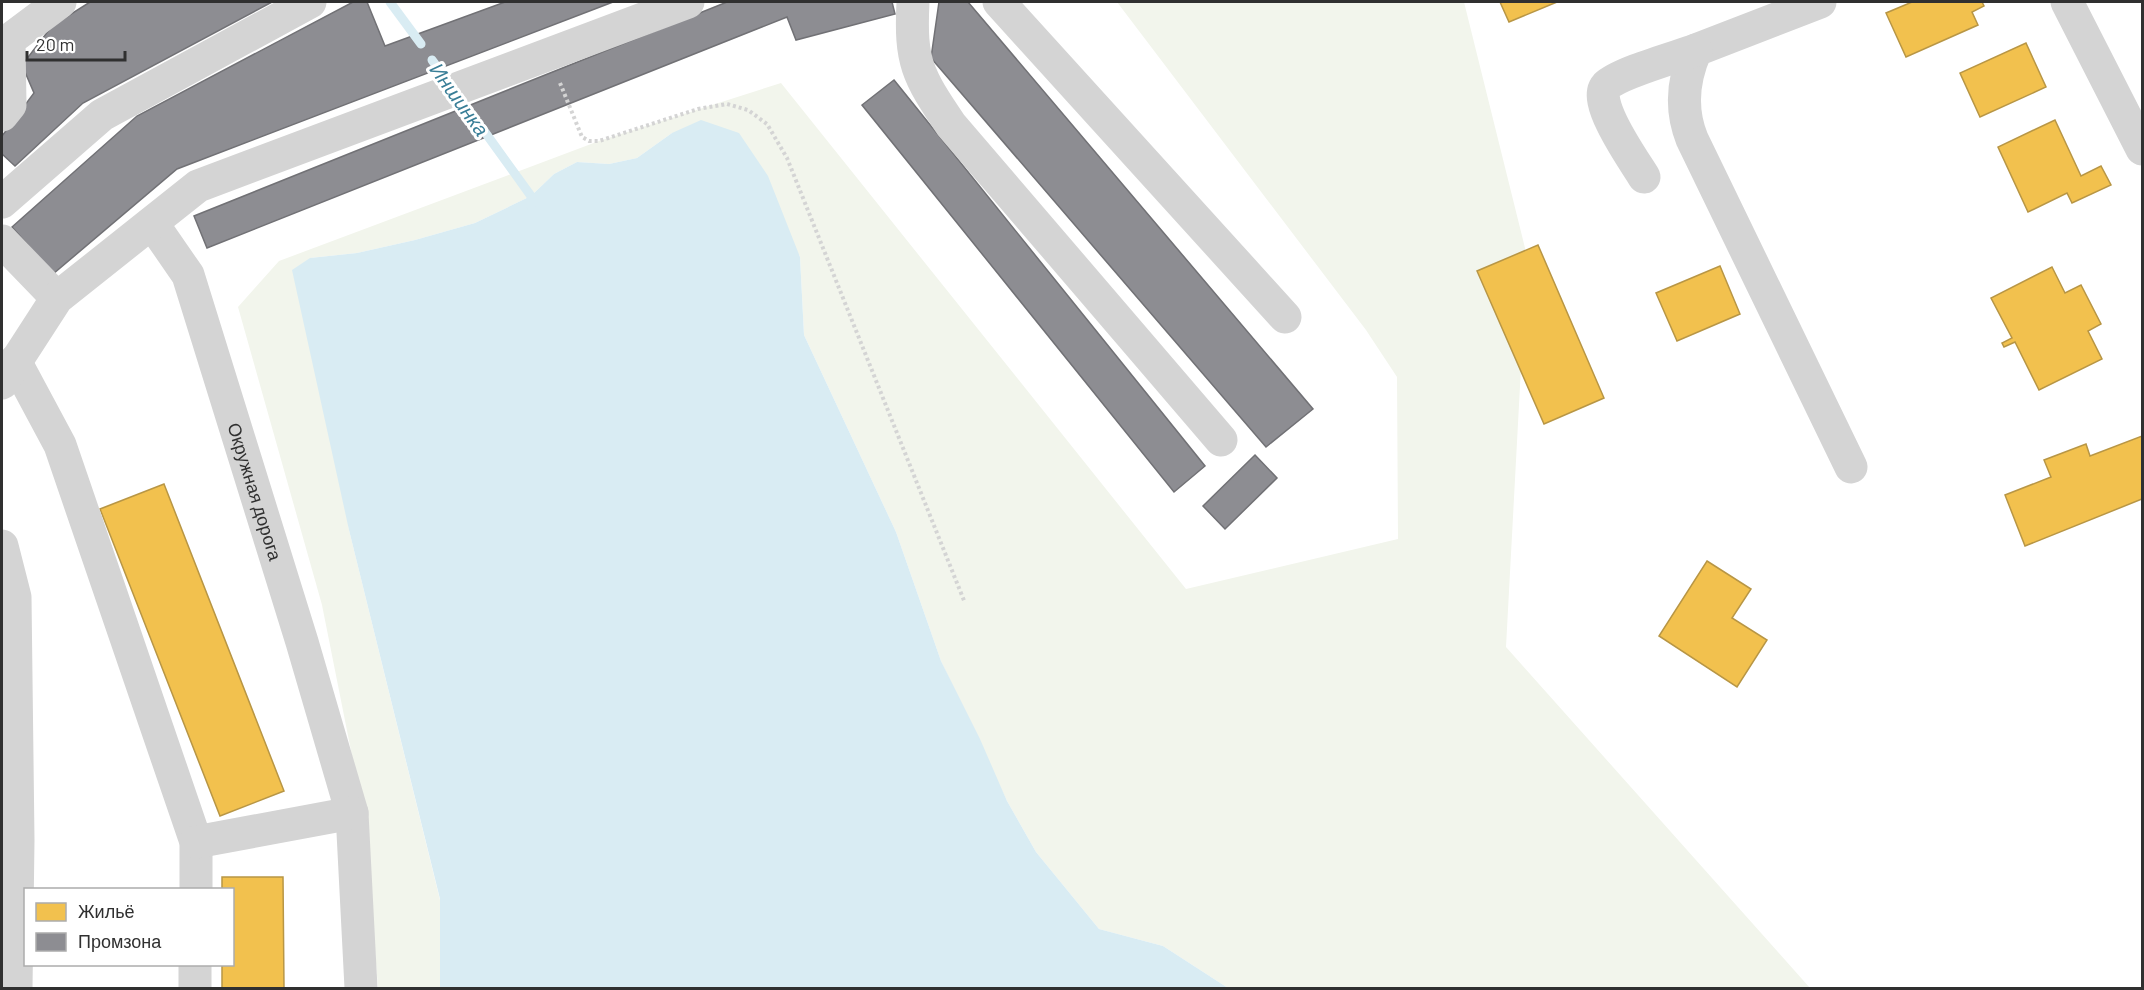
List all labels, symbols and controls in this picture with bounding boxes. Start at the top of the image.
scale bar [27,24,124,62]
text: 20 m [36,33,74,55]
water label: Иншинка [425,58,495,140]
street label: Окружная дорога [224,420,287,564]
legend [24,888,234,966]
text: Жильё [78,900,135,922]
text: Промзона [78,930,162,952]

